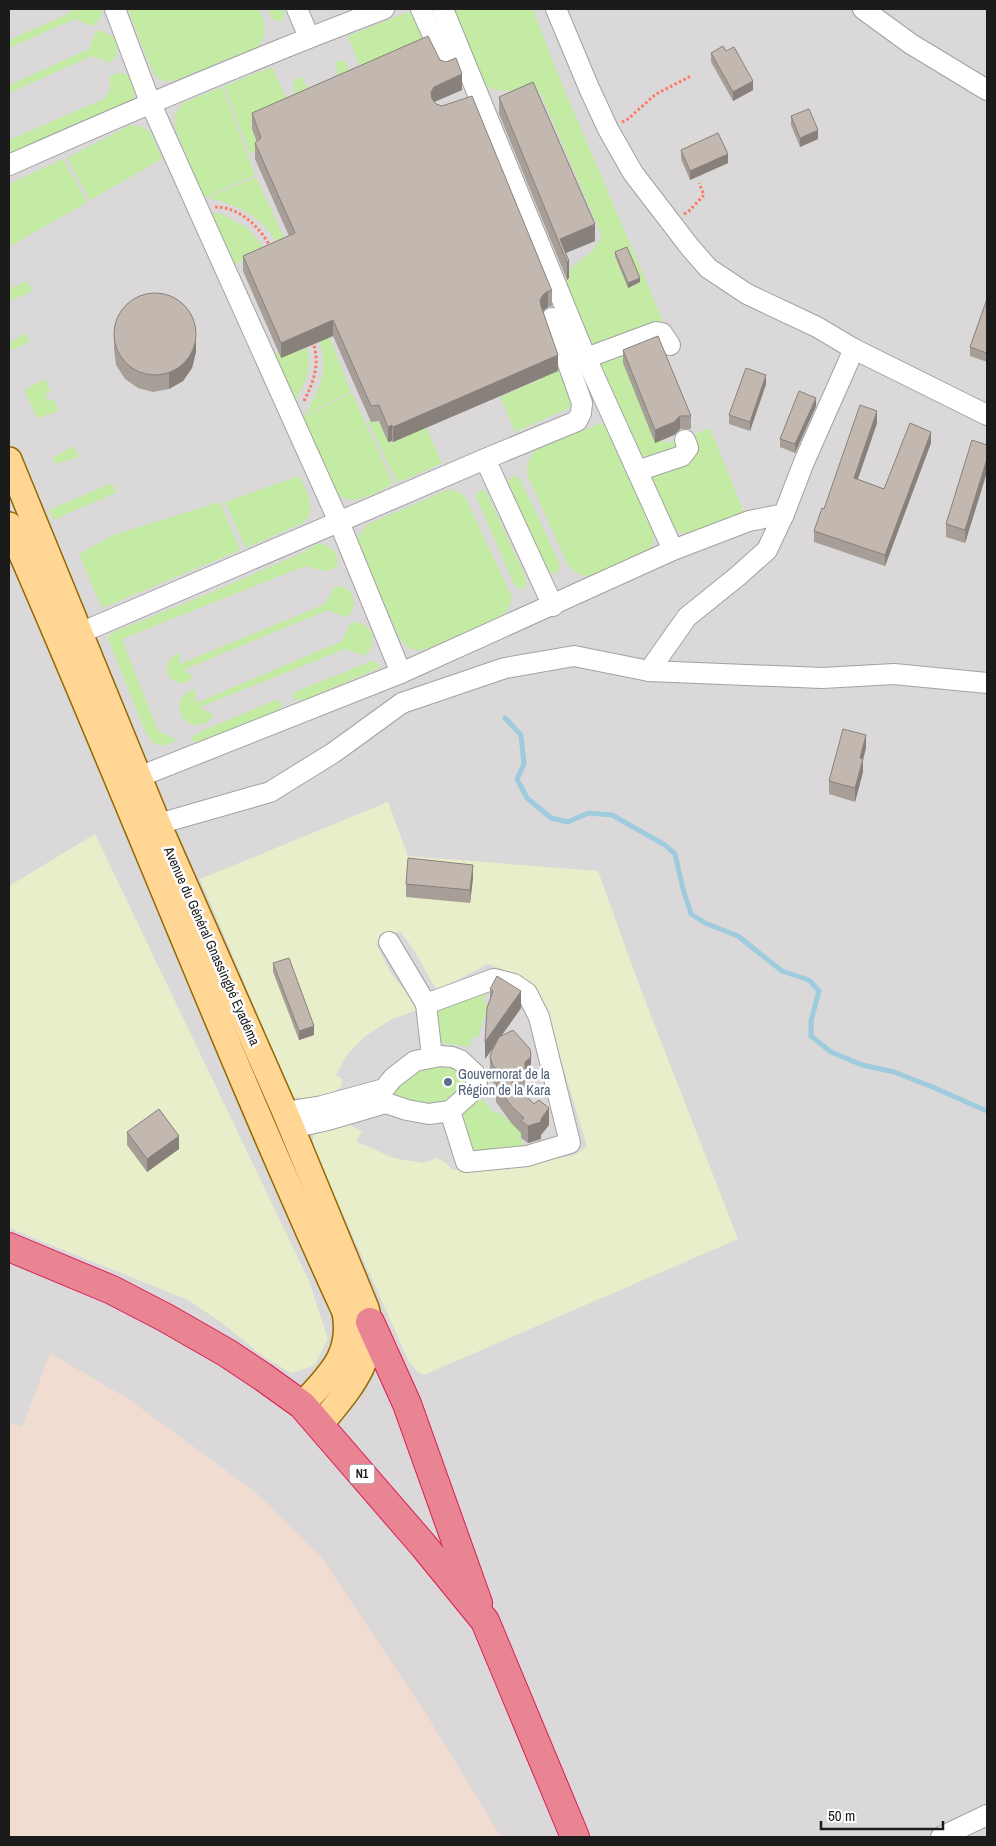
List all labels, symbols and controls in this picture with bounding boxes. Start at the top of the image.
street label: Avenue du Général Gnassingbé Eyadéma [160,843,264,1049]
place label: Gouvernorat de la Région de la Kara [458,1065,551,1099]
marker: Gouvernorat de la Région de la Kara [442,1076,454,1088]
road number: N1 [350,1465,374,1484]
scale bar [821,1798,944,1830]
text: 50 m [828,1805,855,1826]

